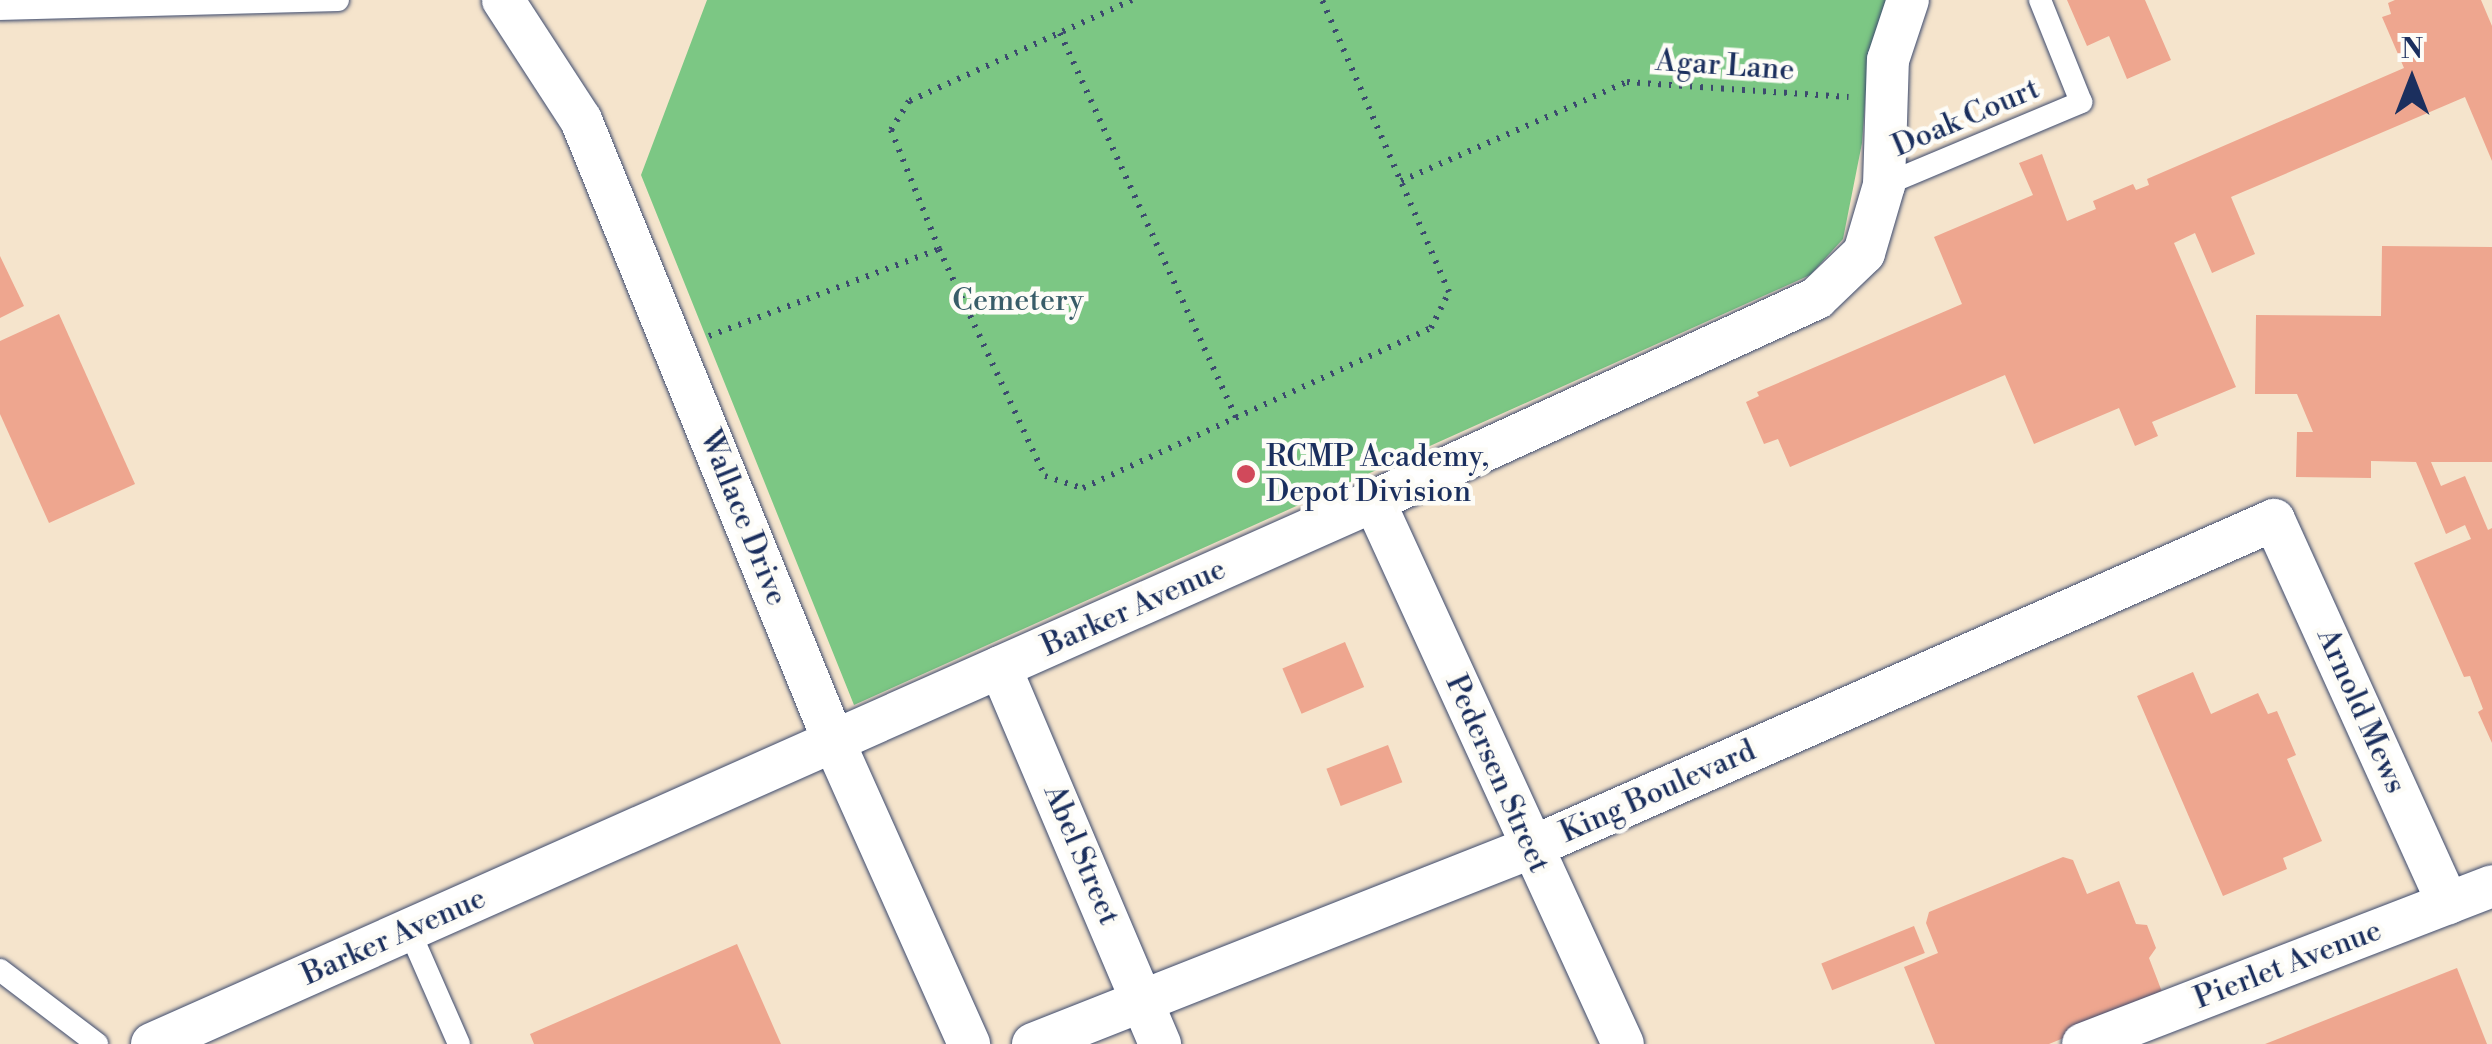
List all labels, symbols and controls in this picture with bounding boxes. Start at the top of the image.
north arrow [2362,30,2462,130]
text: N [2401,32,2423,67]
street label: Agar Lane [1654,43,1796,89]
street label: Doak Court [1887,71,2045,165]
park label: Cemetery [952,283,1084,319]
street label: Wallace Drive [691,425,795,611]
place label: RCMP Academy, Depot Division [1266,439,1489,510]
marker: RCMP Academy, Depot Division [1235,463,1257,485]
street label: Barker Avenue [1036,551,1232,665]
street label: Arnold Mews [2309,623,2413,799]
street label: Pedersen Street [1437,670,1557,878]
street label: King Boulevard [1555,733,1761,851]
street label: Abel Street [1035,779,1127,931]
street label: Barker Avenue [296,880,492,994]
street label: Pierlet Avenue [2189,913,2387,1017]

